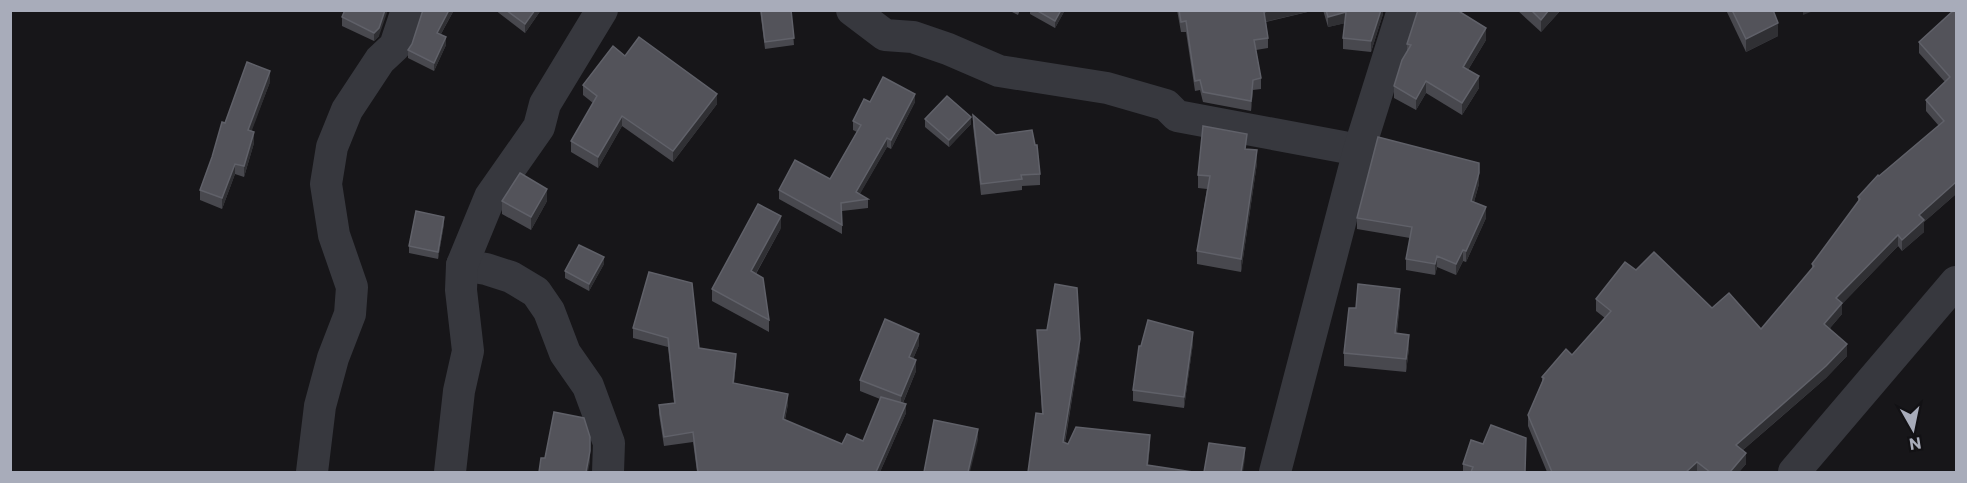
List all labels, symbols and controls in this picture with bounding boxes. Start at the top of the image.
north arrow [1883,399,1943,459]
text: N [1908,434,1923,455]

